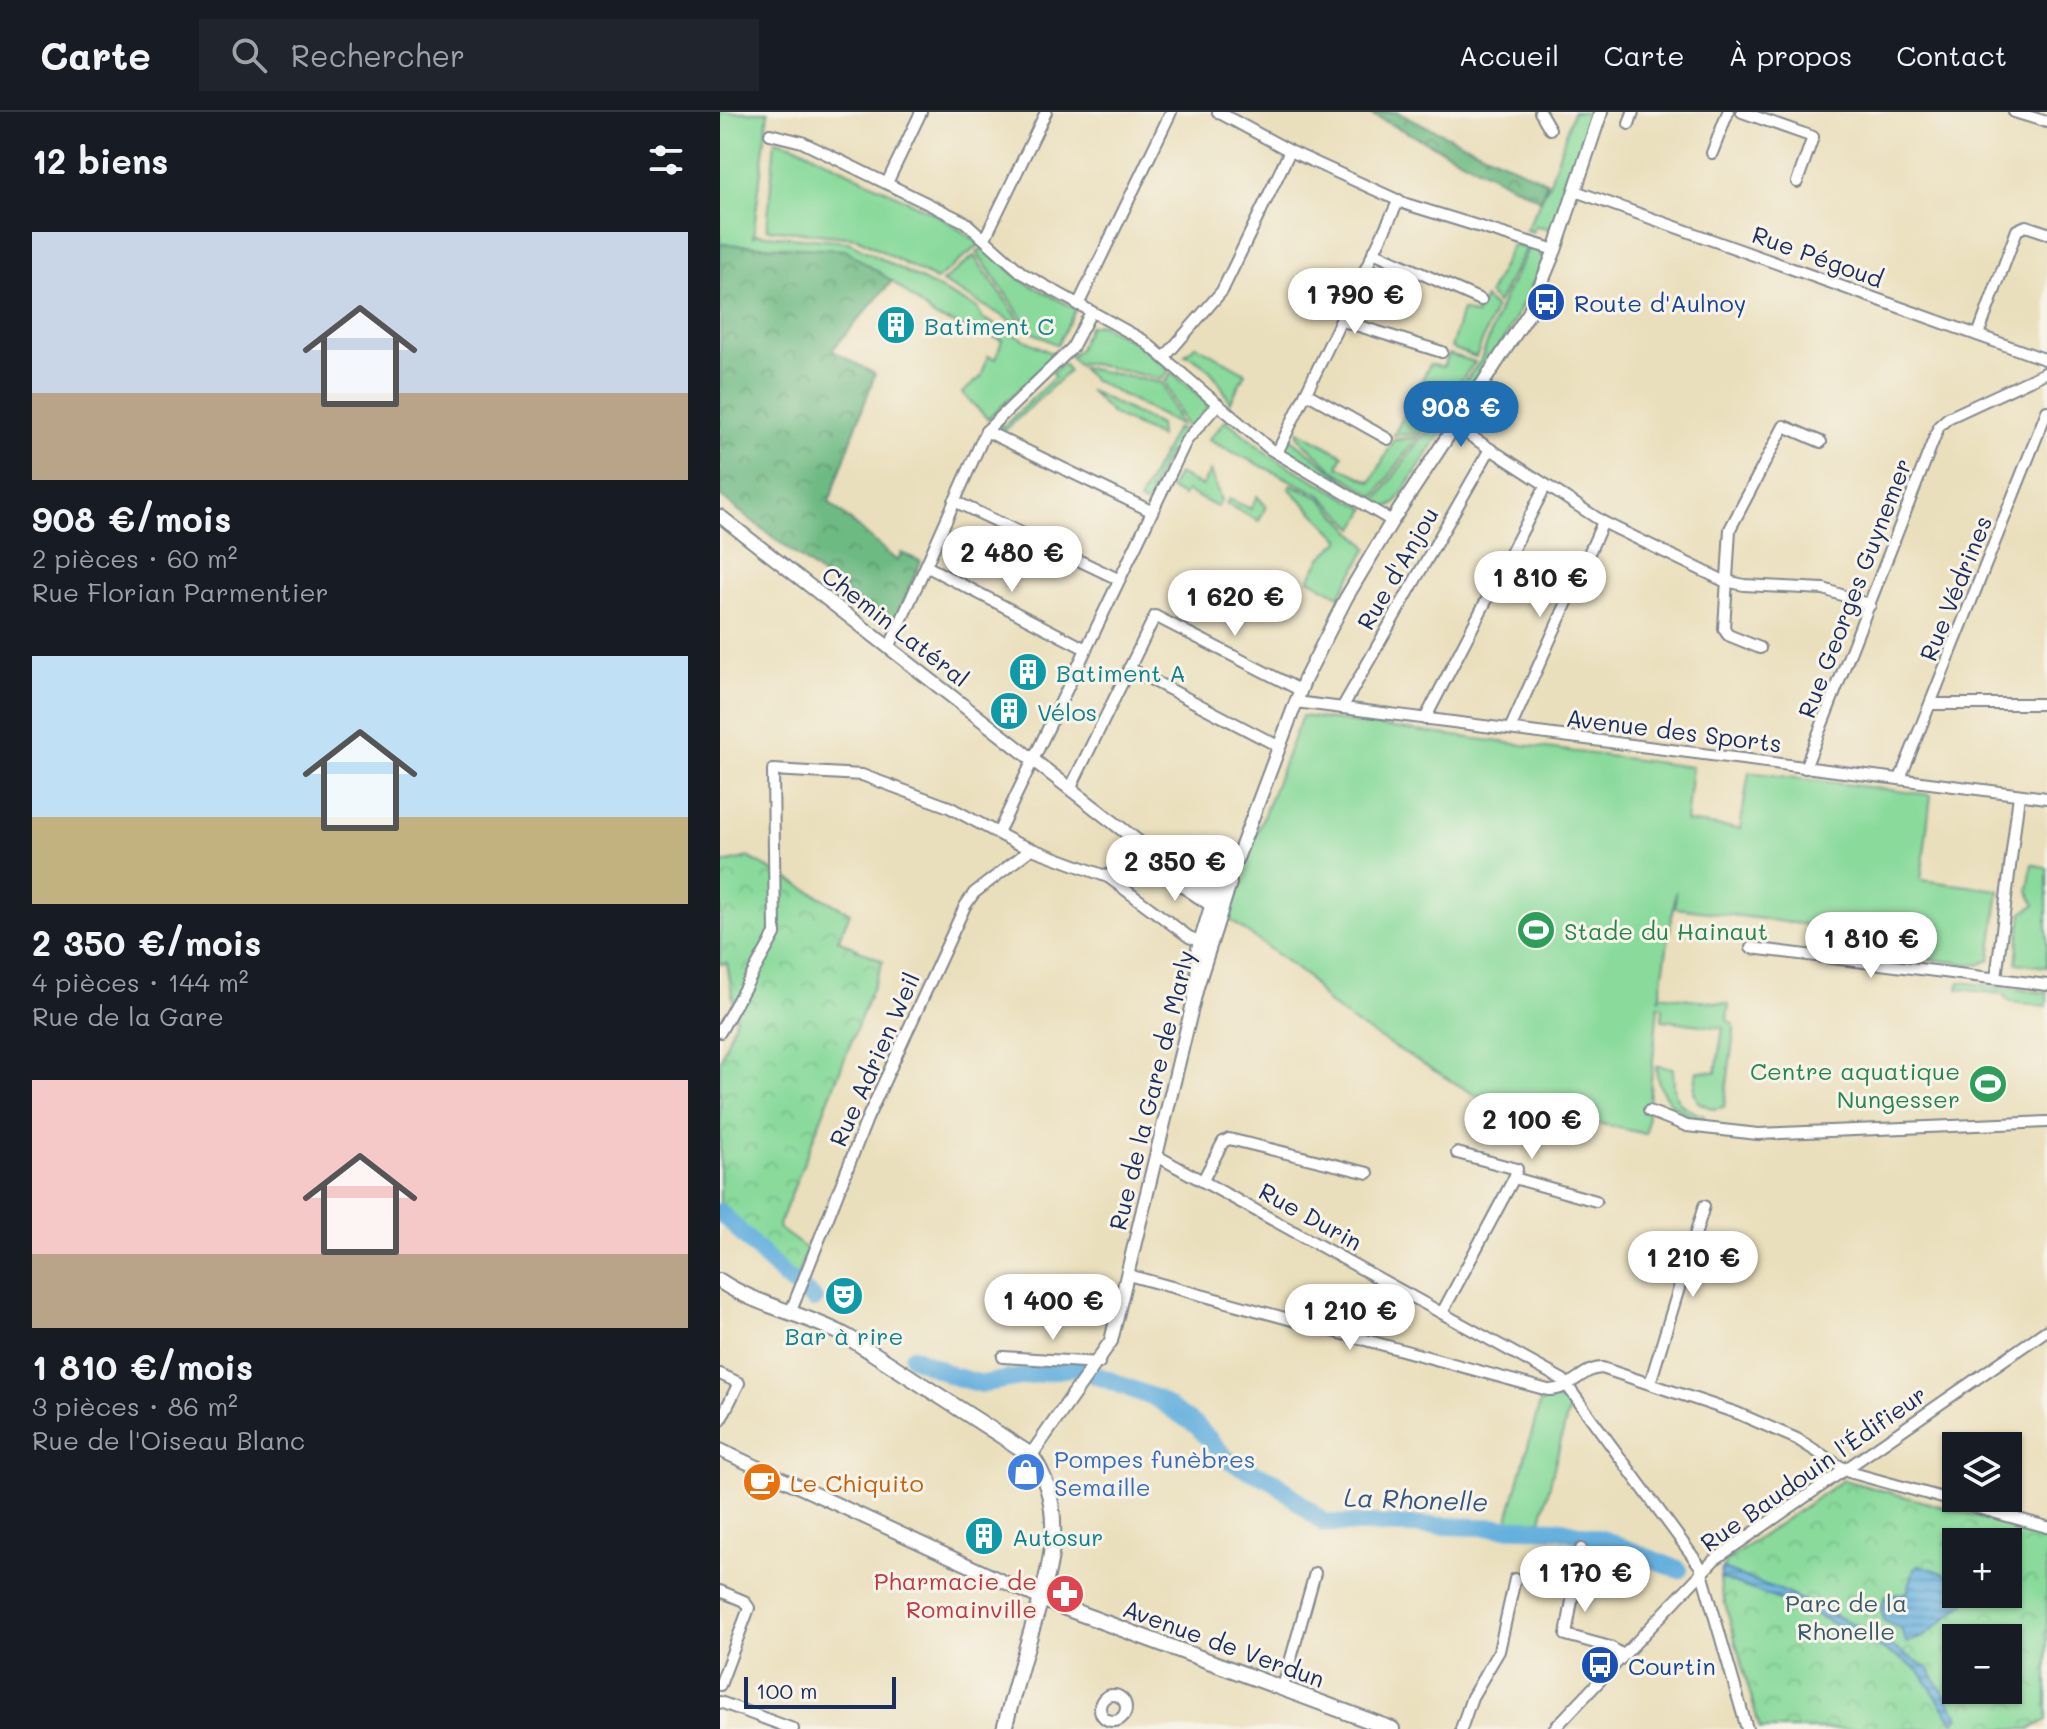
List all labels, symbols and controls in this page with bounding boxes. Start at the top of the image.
search box [199,19,759,91]
text: Carte [40,30,151,80]
icon: search [227,33,271,77]
text: Rechercher [291,35,465,75]
text: Accueil [1459,37,1559,73]
text: Carte [1603,37,1685,73]
text: À propos [1729,37,1852,73]
text: Contact [1896,37,2007,73]
text: 12 biens [32,138,168,183]
icon: filters [644,138,688,182]
street label: Rue Pégoud [1748,218,1888,294]
pin: 1 790 € [1281,268,1429,336]
text: 1 790 € [1306,277,1404,311]
bus stop icon: Route d'Aulnoy [1525,281,1567,323]
icon: home [288,284,432,428]
place label: Route d'Aulnoy [1574,287,1746,318]
building icon: Batiment C [875,304,917,346]
place label: Batiment C [924,310,1054,341]
pin: 908 € [1405,381,1517,449]
text: 908 € [1422,390,1500,424]
street label: Rue Georges Guynemer [1790,454,1918,722]
text: 908 €/mois [32,496,231,541]
street label: Rue d'Anjou [1349,501,1445,635]
street label: Rue Védrines [1912,511,1998,665]
pin: 2 480 € [938,526,1086,594]
text: 2 480 € [960,535,1064,569]
text: 2 pièces · 60 m² [32,541,238,575]
pin: 1 810 € [1466,551,1614,619]
street label: Chemin Latéral [816,559,976,693]
text: 1 810 € [1492,560,1588,594]
pin: 1 620 € [1161,570,1309,638]
text: Rue Florian Parmentier [32,575,329,609]
text: 1 620 € [1186,579,1284,613]
building icon: Batiment A [1007,651,1049,693]
place label: Batiment A [1056,657,1186,688]
building icon: Vélos [988,690,1030,732]
place label: Vélos [1037,696,1097,727]
street label: Avenue des Sports [1564,701,1784,759]
icon: home [288,708,432,852]
pin: 2 350 € [1101,835,1249,903]
text: 2 350 € [1124,844,1226,878]
sports icon: Stade du Hainaut [1515,909,1557,951]
pin: 1 810 € [1797,912,1945,980]
place label: Stade du Hainaut [1564,915,1768,946]
text: 2 350 €/mois [32,920,261,965]
text: 1 810 € [1823,921,1919,955]
street label: Rue de la Gare de Marly [1101,947,1201,1233]
text: 4 pièces · 144 m² [32,965,249,999]
street label: Rue Adrien Weil [822,967,926,1151]
text: Rue de la Gare [32,999,224,1033]
place label: Centre aquatique Nungesser [1750,1055,1960,1114]
sports icon: Centre aquatique Nungesser [1967,1063,2009,1105]
pin: 2 100 € [1458,1093,1606,1161]
text: 2 100 € [1482,1102,1582,1136]
icon: home [288,1132,432,1276]
street label: Rue Durin [1254,1175,1368,1257]
pin: 1 210 € [1619,1231,1767,1299]
text: 1 210 € [1646,1240,1740,1274]
pin: 1 400 € [979,1274,1127,1342]
theatre icon: Bar à rire [823,1275,865,1317]
text: 1 400 € [1002,1283,1104,1317]
pin: 1 210 € [1276,1284,1424,1352]
text: 1 210 € [1303,1293,1397,1327]
place label: Bar à rire [785,1320,903,1351]
text: 1 810 €/mois [32,1344,253,1389]
street label: Rue Baudouin l'Édifieur [1694,1378,1932,1558]
text: 3 pièces · 86 m² [32,1389,238,1423]
text: Rue de l'Oiseau Blanc [32,1423,305,1457]
map controls [1942,1432,2022,1704]
button: layers [1942,1432,2022,1512]
place label: Pompes funèbres Semaille [1054,1443,1256,1502]
shop icon: Pompes funèbres Semaille [1005,1451,1047,1493]
cafe icon: Le Chiquito [741,1461,783,1503]
place label: Le Chiquito [790,1467,924,1498]
water label: La Rhonelle [1343,1479,1489,1519]
building icon: Autosur [963,1515,1005,1557]
place label: Autosur [1012,1521,1103,1552]
button: + [1942,1528,2022,1608]
pin: 1 170 € [1511,1546,1659,1614]
text: 1 170 € [1538,1555,1632,1589]
place label: Pharmacie de Romainville [874,1565,1037,1624]
pharmacy icon: Pharmacie de Romainville [1044,1573,1086,1615]
park label: Parc de la Rhonelle [1785,1587,1907,1646]
street label: Avenue de Verdun [1119,1592,1329,1694]
button: − [1942,1624,2022,1704]
bus stop icon: Courtin [1579,1644,1621,1686]
place label: Courtin [1628,1650,1716,1681]
scale bar [744,1673,896,1709]
text: 100 m [756,1676,818,1705]

